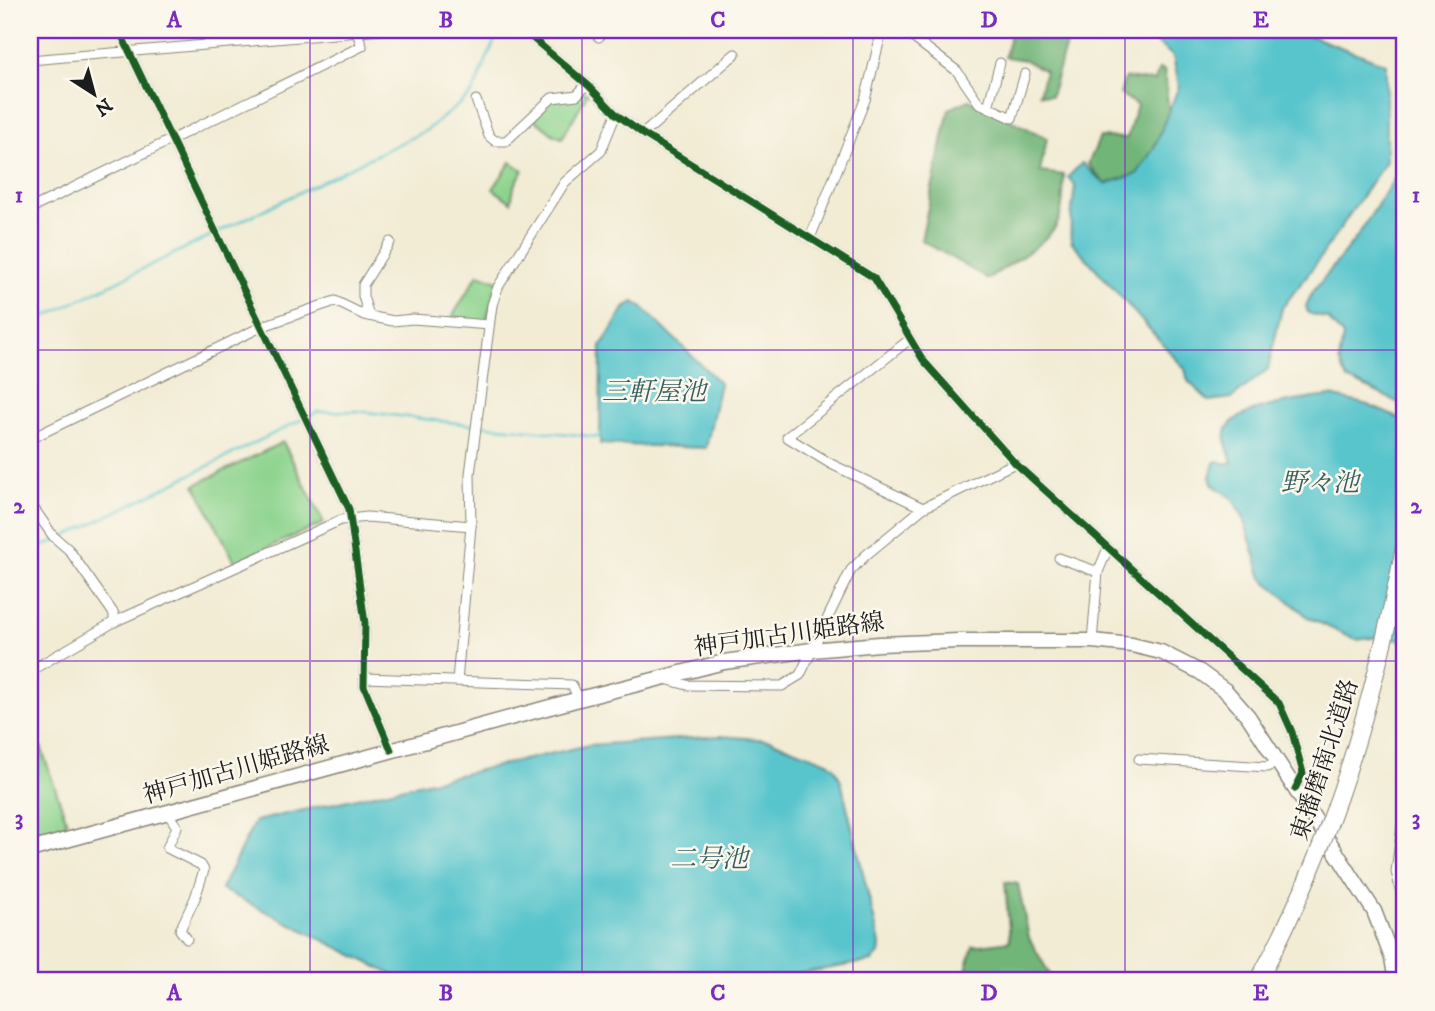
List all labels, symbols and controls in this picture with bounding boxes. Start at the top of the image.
text: A [166,6,183,35]
text: B [439,6,453,35]
text: C [710,6,726,35]
text: D [980,6,998,35]
text: E [1253,6,1269,35]
north arrow [60,60,130,130]
text: N [90,93,116,121]
text: 1 [15,181,23,210]
text: 1 [1412,181,1420,210]
water label: 三軒屋池 [602,376,709,409]
water label: 野々池 [1281,467,1362,500]
text: 2 [13,492,25,521]
text: 2 [1410,492,1422,521]
street label: 神戸加古川姫路線 [692,607,886,663]
street label: 東播磨南北道路 [1285,675,1365,845]
street label: 神戸加古川姫路線 [140,729,332,811]
text: 3 [15,804,23,833]
text: 3 [1412,804,1420,833]
water label: 二号池 [670,843,751,876]
text: A [166,979,183,1008]
text: B [439,979,453,1008]
text: C [710,979,726,1008]
text: D [980,979,998,1008]
text: E [1253,979,1269,1008]

